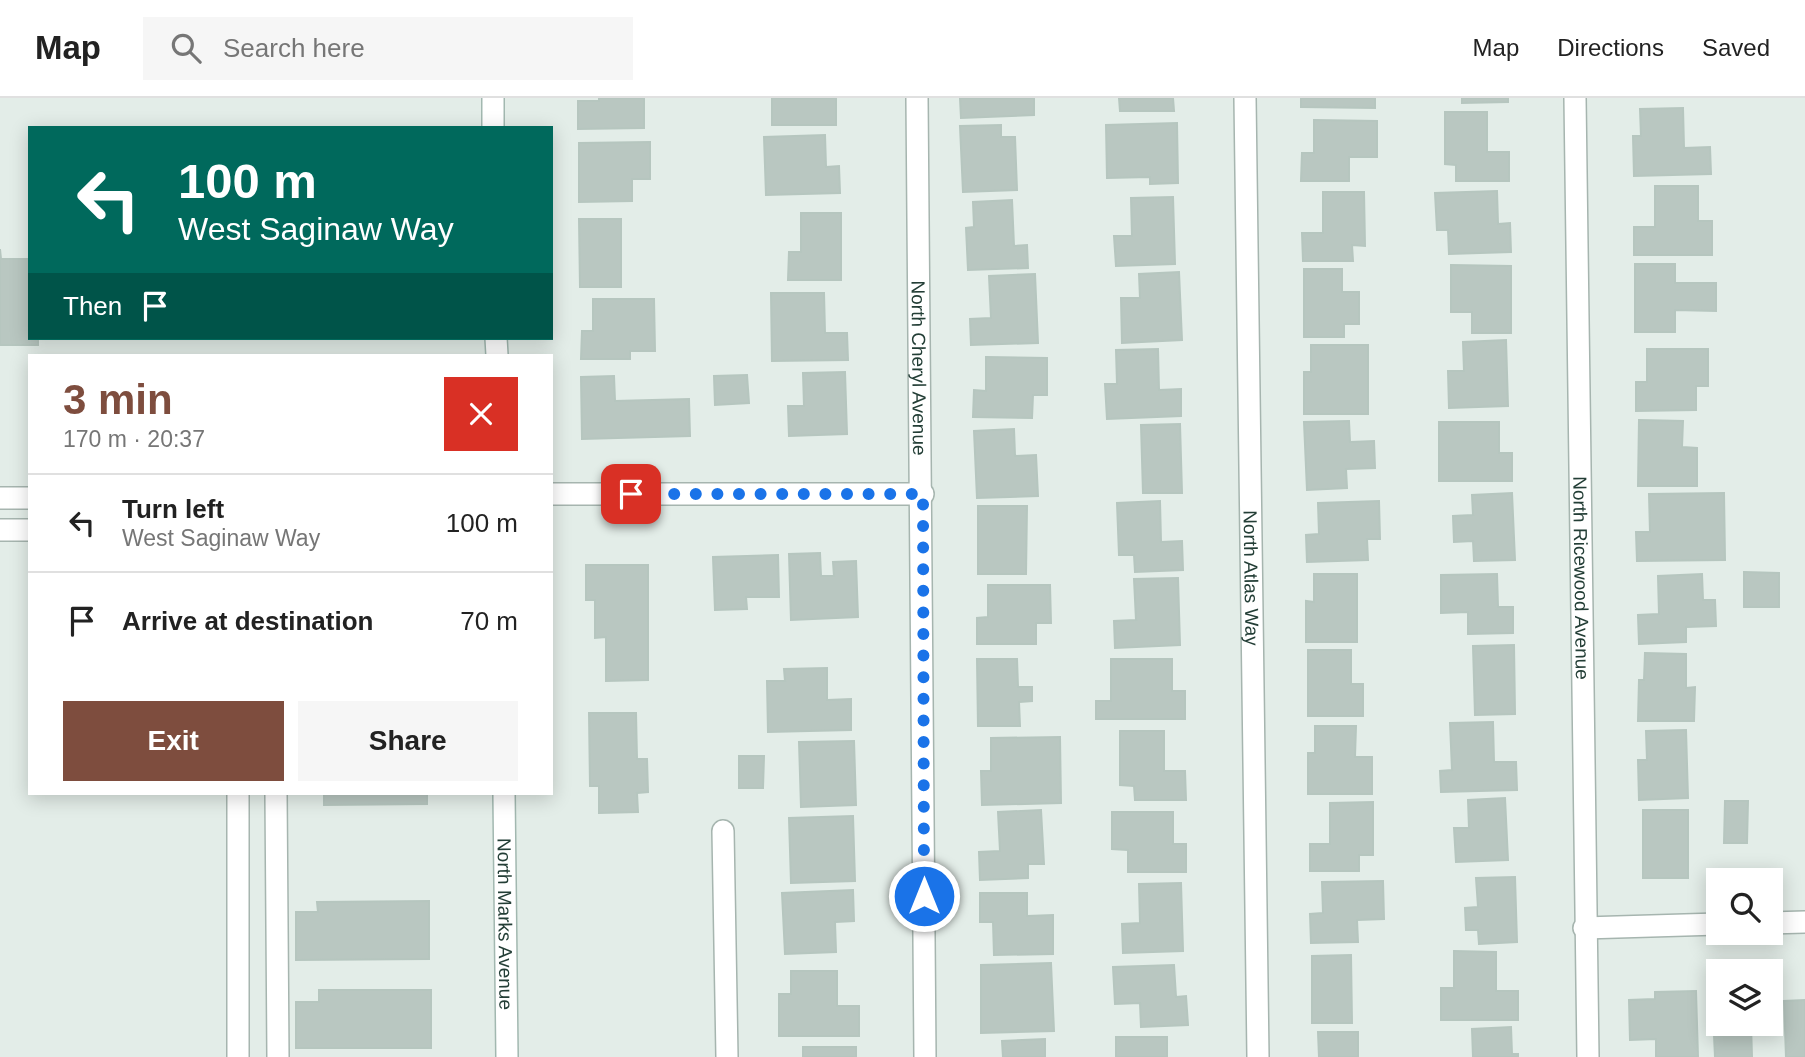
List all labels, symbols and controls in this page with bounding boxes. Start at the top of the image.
search box [143,17,633,80]
text: Map [35,29,101,66]
icon: search [167,29,205,67]
text: Search here [223,33,365,63]
text: Map [1473,34,1519,61]
text: Directions [1557,34,1664,61]
text: Saved [1702,34,1770,61]
icon: left [63,154,154,245]
text: 100 m [178,154,317,208]
text: West Saginaw Way [178,211,454,247]
street label: North Cheryl Avenue [908,280,930,456]
icon: arrive [136,287,174,325]
text: Then [63,291,122,321]
text: 3 min [63,376,173,423]
button: close [444,377,518,451]
text: 170 m · 20:37 [63,426,205,452]
pin [601,464,661,524]
icon: arrive [612,475,650,513]
street label: North Ricewood Avenue [1569,476,1593,680]
text: Turn left [122,494,224,524]
icon: left [63,504,101,542]
text: 100 m [446,508,518,538]
street label: North Atlas Way [1240,510,1262,646]
text: West Saginaw Way [122,525,320,551]
icon: arrive [63,602,101,640]
text: Arrive at destination [122,606,373,636]
text: 70 m [460,606,518,636]
button: Exit [63,701,284,781]
button: Share [298,701,518,781]
street label: North Marks Avenue [494,838,516,1010]
position arrow [887,859,961,933]
map controls [1706,868,1783,1036]
button: search [1706,868,1783,945]
button: layers [1706,959,1783,1036]

